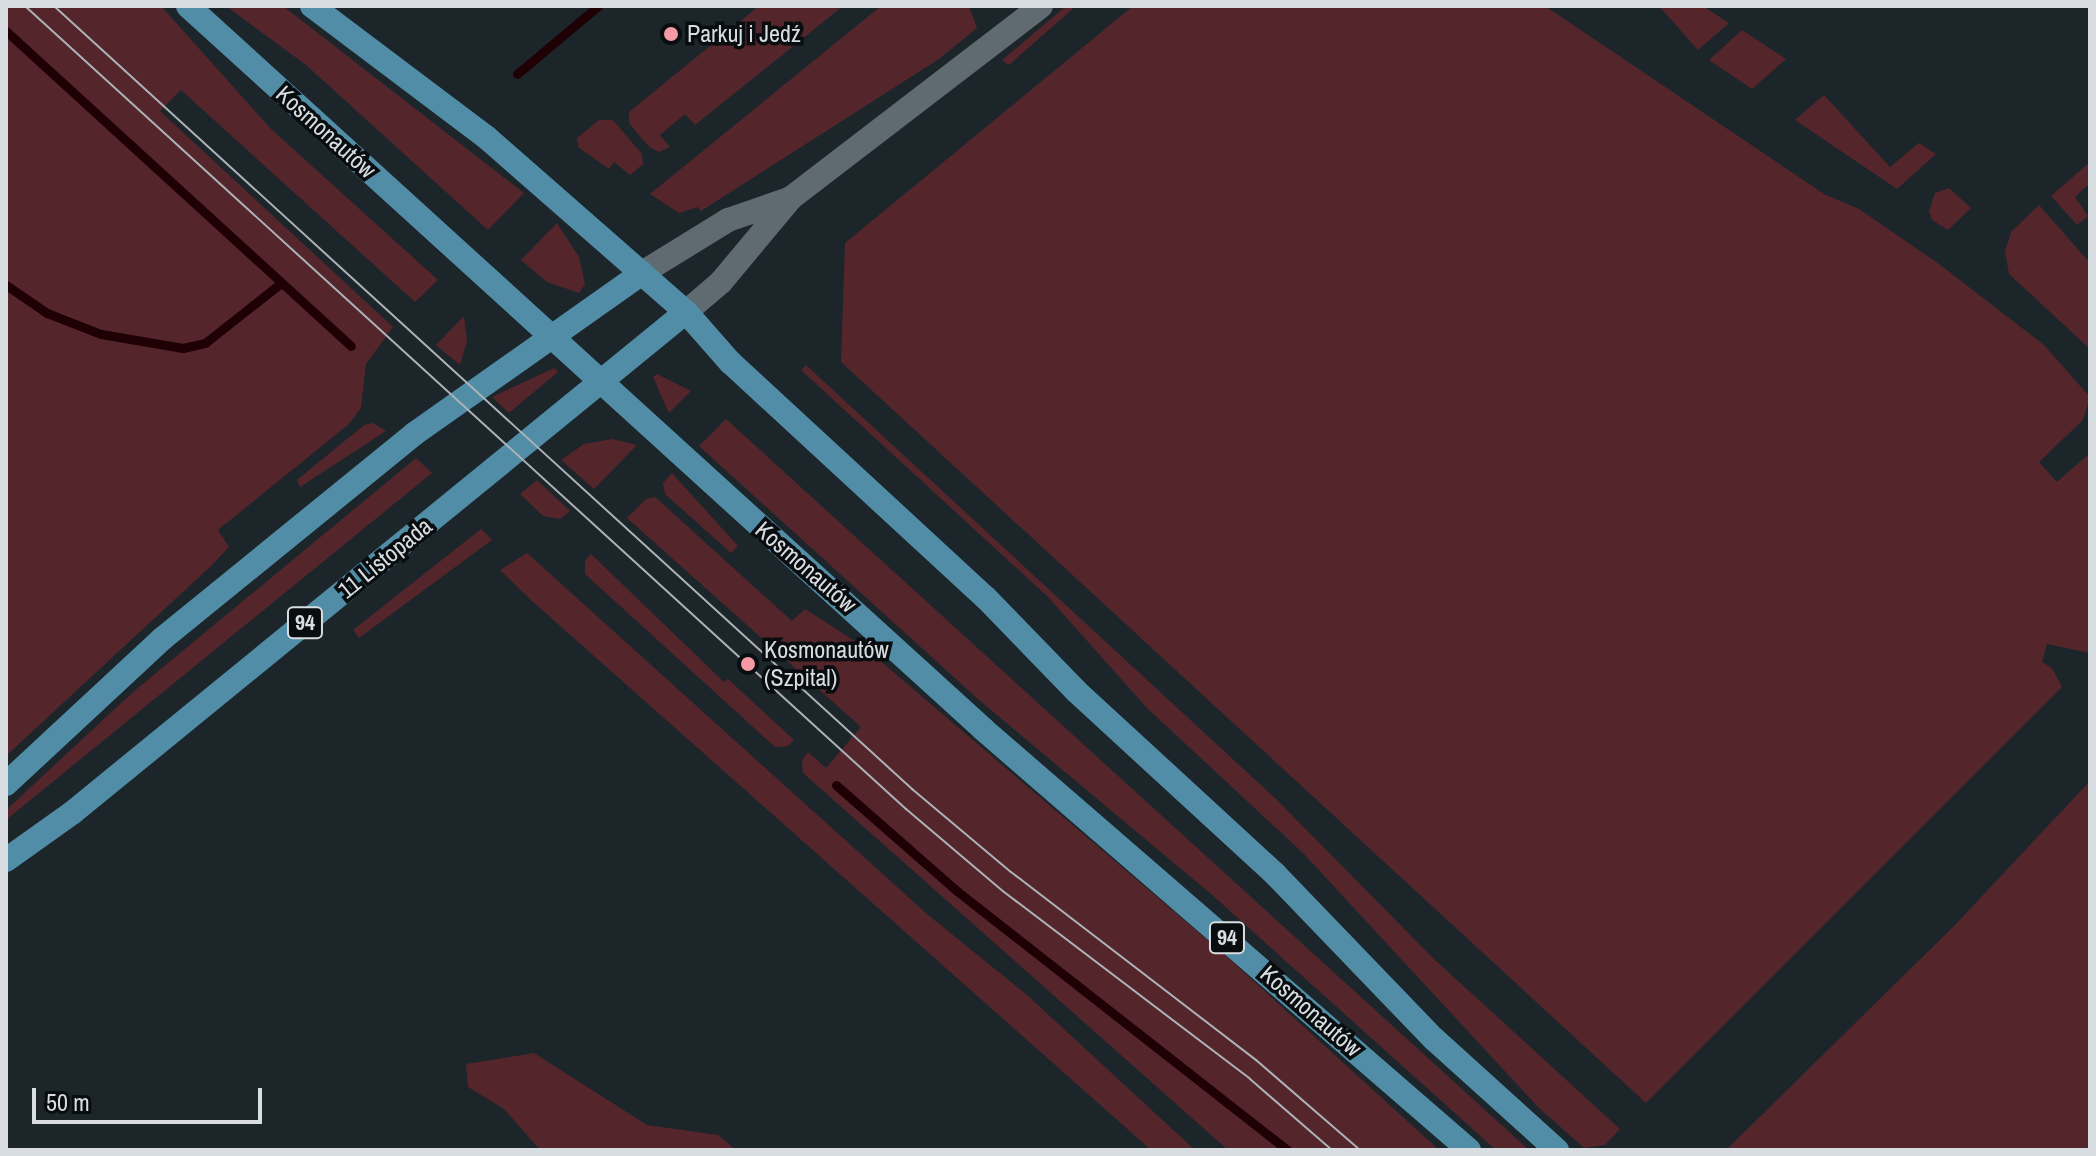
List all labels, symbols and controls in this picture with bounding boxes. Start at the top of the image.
place label: Parkuj i Jedź [687,20,801,48]
marker: Parkuj i Jedź [662,25,680,43]
street label: Kosmonautów [270,80,382,184]
street label: 11 Listopada [332,511,438,605]
street label: Kosmonautów [749,515,863,619]
road number: 94 [285,605,325,641]
place label: Kosmonautów (Szpital) [764,636,889,692]
marker: Kosmonautów (Szpital) [739,655,757,673]
road number: 94 [1207,920,1247,956]
street label: Kosmonautów [1254,959,1368,1063]
scale bar [36,1072,266,1122]
text: 50 m [46,1086,90,1118]

